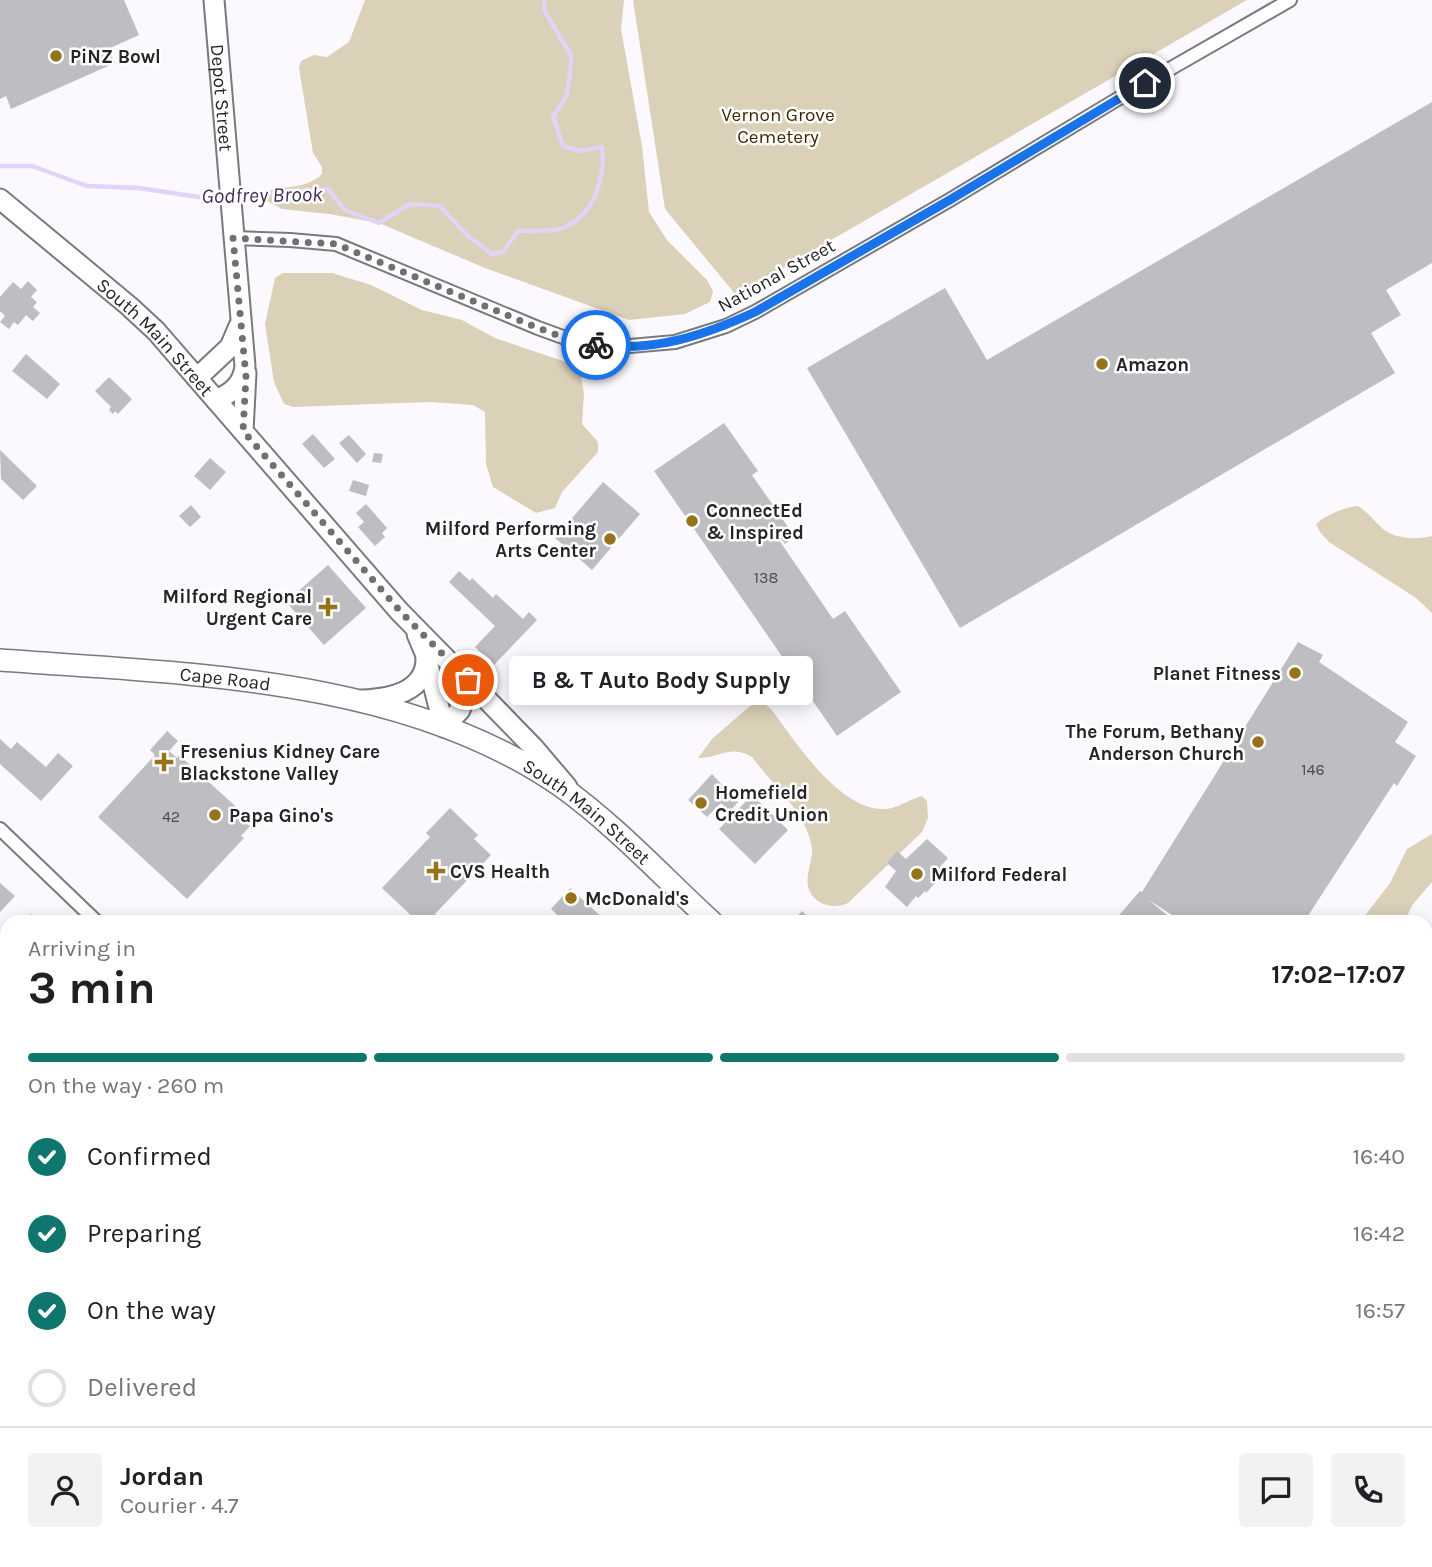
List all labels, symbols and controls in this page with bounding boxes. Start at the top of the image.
street label: Depot Street [206,43,237,152]
place label: PiNZ Bowl [70,46,161,68]
marker: PiNZ Bowl [48,48,64,64]
pin [1115,53,1175,113]
icon: home [1126,64,1164,102]
park label: Vernon Grove Cemetery [721,104,835,148]
water label: Godfrey Brook [201,182,323,208]
street label: National Street [714,235,839,317]
street label: South Main Street [92,274,217,401]
courier [561,310,631,380]
icon: bike [577,326,615,364]
place label: Amazon [1116,354,1189,376]
marker: Amazon [1094,356,1110,372]
place label: ConnectEd & Inspired [706,500,804,544]
marker: ConnectEd & Inspired [684,513,700,529]
place label: Milford Performing Arts Center [425,518,597,562]
marker: Milford Performing Arts Center [602,531,618,547]
house number: 138 [754,568,778,587]
place label: Milford Regional Urgent Care [163,586,312,630]
marker: Milford Regional Urgent Care [318,597,338,617]
pin [438,650,498,710]
callout: B & T Auto Body Supply [510,656,814,704]
icon: bag [449,661,487,699]
street label: Cape Road [179,663,272,696]
place label: Planet Fitness [1153,663,1281,685]
marker: Planet Fitness [1287,665,1303,681]
text: B & T Auto Body Supply [532,667,790,694]
place label: The Forum, Bethany Anderson Church [1065,721,1244,765]
marker: The Forum, Bethany Anderson Church [1250,734,1266,750]
place label: Fresenius Kidney Care Blackstone Valley [180,741,380,785]
marker: Fresenius Kidney Care Blackstone Valley [154,752,174,772]
street label: South Main Street [519,755,654,869]
house number: 146 [1301,760,1325,779]
place label: Homefield Credit Union [715,782,829,826]
marker: Homefield Credit Union [693,795,709,811]
place label: Papa Gino's [229,805,334,827]
house number: 42 [162,807,180,826]
marker: Papa Gino's [207,807,223,823]
place label: CVS Health [450,861,550,883]
marker: CVS Health [428,863,444,879]
place label: Milford Federal [931,864,1067,886]
marker: Milford Federal [909,866,925,882]
place label: McDonald's [585,888,689,910]
marker: McDonald's [563,890,579,906]
text: Arriving in [28,935,136,962]
text: 17:02–17:07 [1271,959,1405,990]
text: 3 min [28,961,156,1015]
text: On the way · 260 m [28,1072,224,1099]
icon: check [28,1138,66,1176]
text: Confirmed [87,1141,212,1172]
text: 16:40 [1352,1143,1405,1170]
icon: check [28,1215,66,1253]
text: Preparing [87,1218,201,1249]
text: 16:42 [1353,1220,1405,1247]
icon: check [28,1292,66,1330]
text: On the way [87,1295,216,1326]
text: 16:57 [1355,1297,1405,1324]
text: Delivered [87,1372,197,1403]
button: person [28,1453,102,1527]
button: chat [1239,1453,1313,1527]
button: phone [1331,1453,1405,1527]
text: Jordan [120,1461,204,1492]
text: Courier · 4.7 [120,1492,239,1519]

